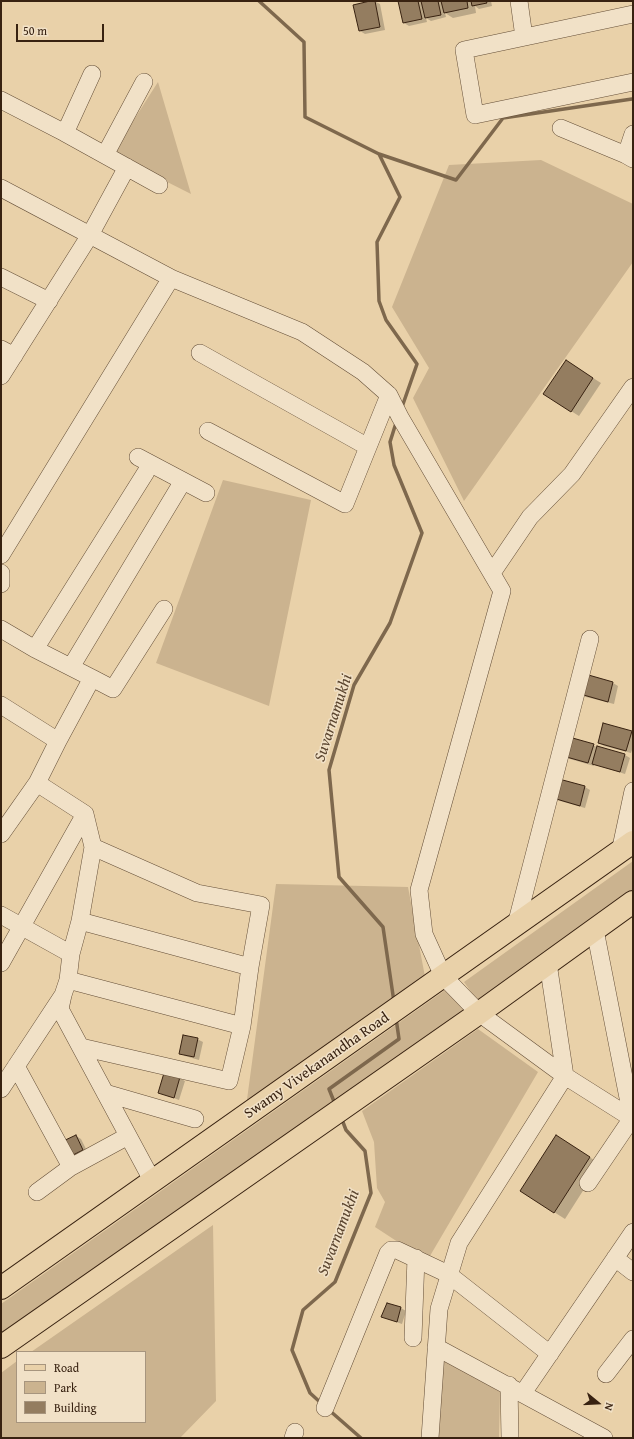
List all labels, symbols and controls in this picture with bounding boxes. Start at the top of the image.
scale bar [18,16,106,42]
text: 50 m [23,22,47,39]
water label: Suvarnamukhi [311,672,357,764]
street label: Swamy Vivekanandha Road [241,1009,393,1123]
water label: Suvarnamukhi [314,1187,364,1279]
legend [16,1351,146,1423]
text: Road [54,1359,79,1376]
text: Park [54,1379,77,1396]
north arrow [578,1383,618,1423]
text: Building [54,1399,97,1416]
text: N [601,1401,618,1413]

